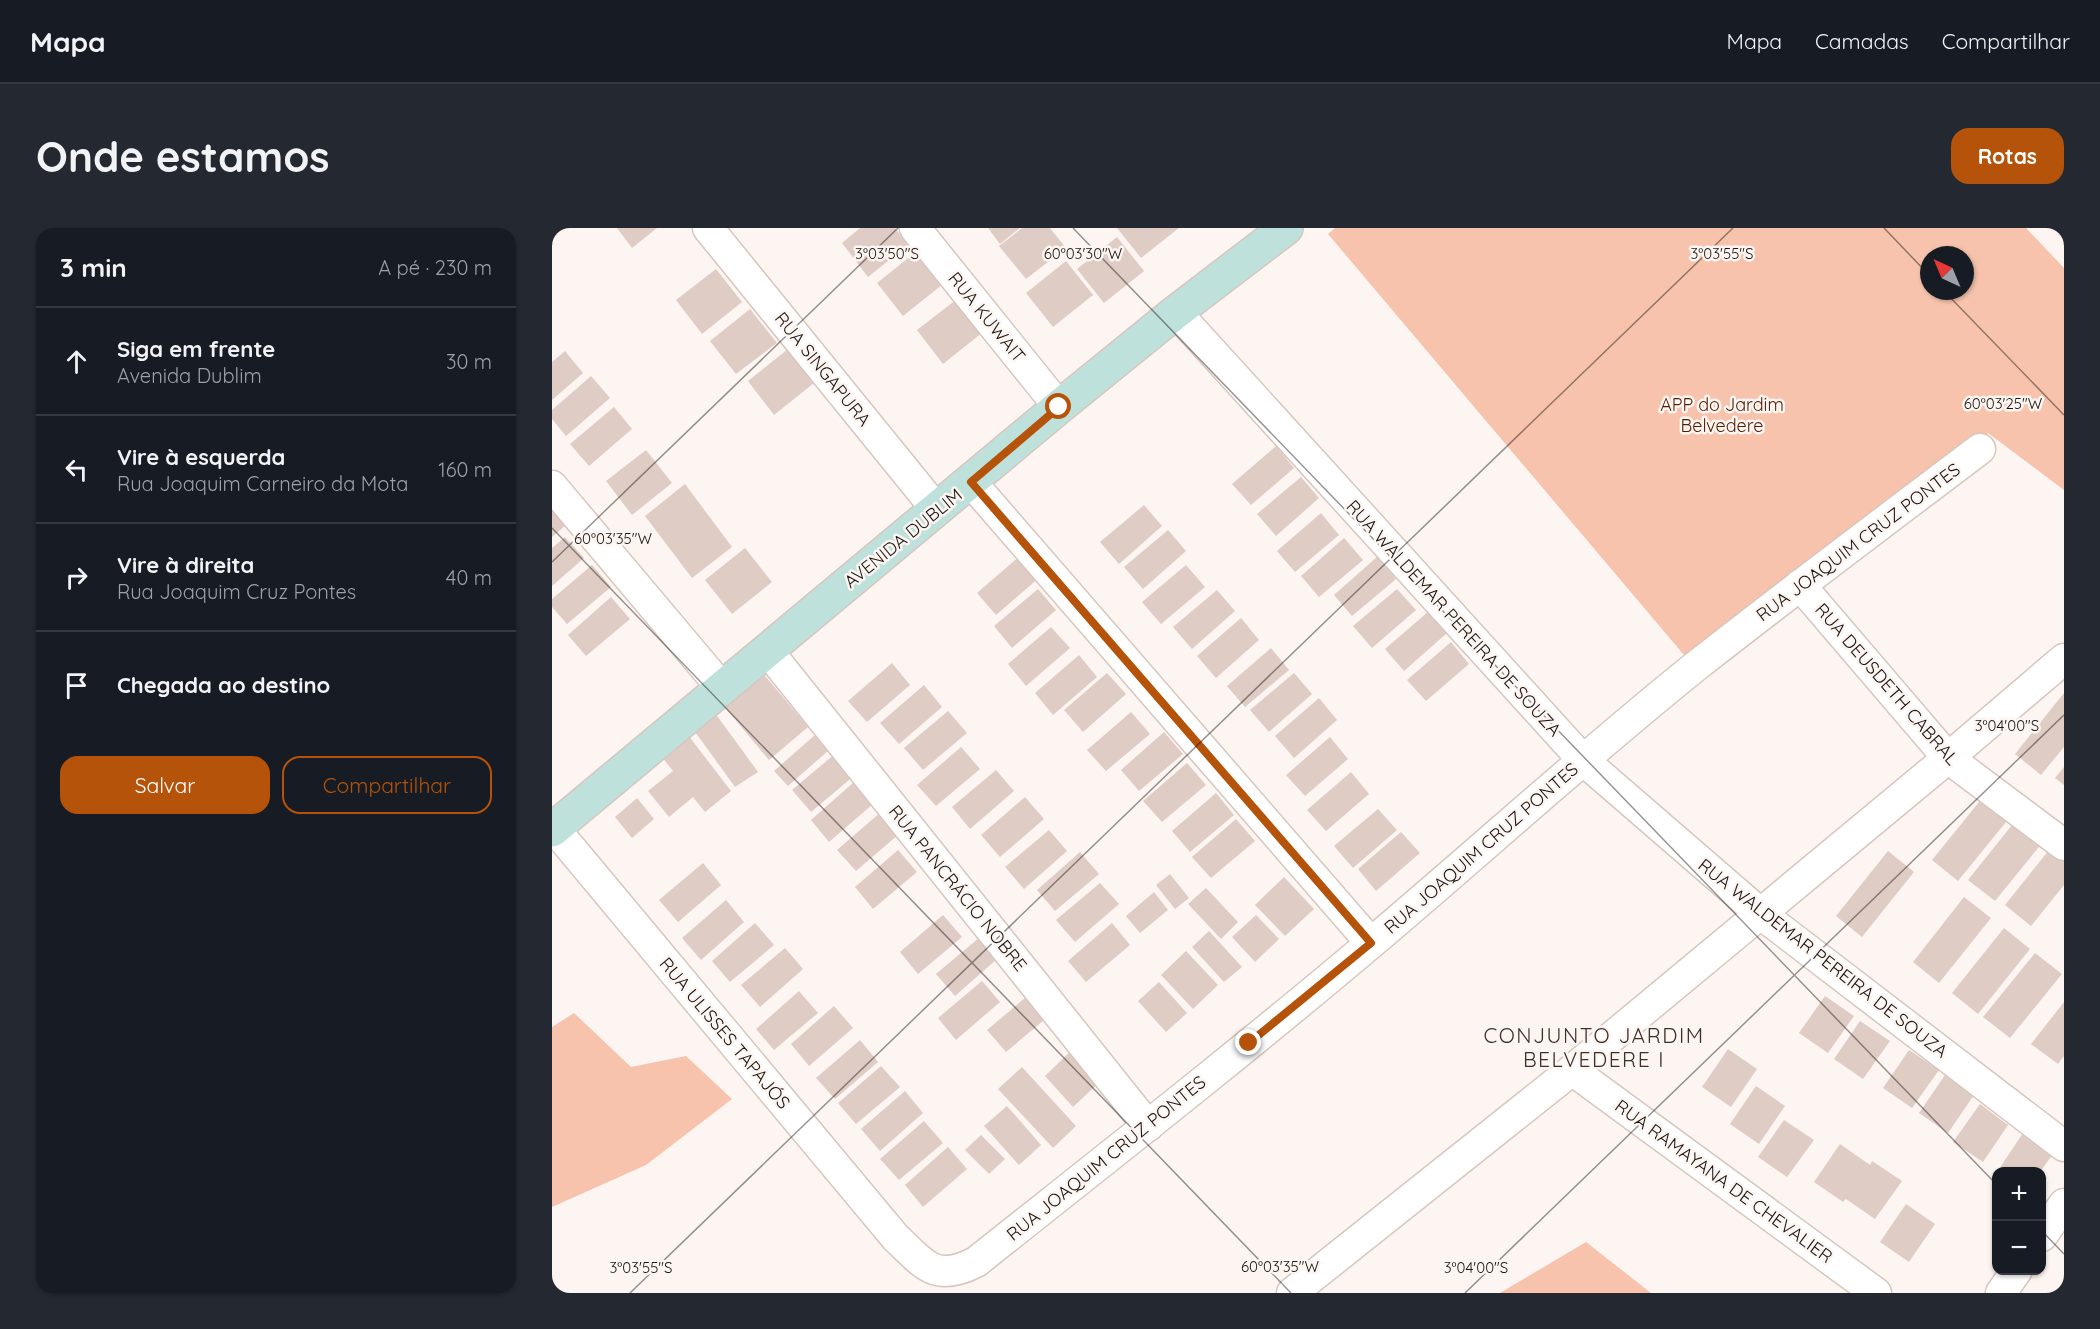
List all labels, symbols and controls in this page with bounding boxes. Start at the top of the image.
text: Mapa [30,24,106,59]
text: Mapa [1727,28,1782,54]
text: Camadas [1815,28,1909,54]
text: Compartilhar [1942,28,2070,54]
button: Rotas [1951,128,2064,184]
text: Onde estamos [36,130,330,183]
text: 3°03'50"S [855,244,919,263]
text: 60°03'30"W [1044,244,1123,263]
text: 3°03'55"S [1690,244,1754,263]
north arrow [1920,246,1974,300]
text: 3 min [60,251,127,284]
text: A pé · 230 m [378,255,492,280]
street label: RUA KUWAIT [943,267,1031,367]
street label: RUA SINGAPURA [770,307,876,431]
text: Siga em frente [117,335,275,363]
icon: ahead [60,345,93,378]
text: 30 m [446,349,492,374]
text: Avenida Dublim [117,363,262,388]
route start [1045,393,1071,419]
park label: APP do Jardim Belvedere [1660,393,1784,437]
text: 60°03'25"W [1964,394,2043,413]
text: Vire à esquerda [117,443,285,471]
icon: left [60,453,93,486]
text: 160 m [438,457,492,482]
street label: RUA JOAQUIM CRUZ PONTES [1751,458,1965,626]
text: Rua Joaquim Carneiro da Mota [117,471,408,496]
street label: AVENIDA DUBLIM [839,483,967,593]
street label: RUA WALDEMAR PEREIRA DE SOUZA [1342,495,1567,741]
text: 60°03'35"W [574,529,652,548]
text: Vire à direita [117,551,254,579]
icon: right [60,561,93,594]
text: 40 m [446,565,492,590]
text: Rua Joaquim Cruz Pontes [117,579,356,604]
street label: RUA DEUSDETH CABRAL [1810,598,1964,770]
icon: arrive [60,669,93,702]
text: Chegada ao destino [117,671,330,699]
text: 3°04'00"S [1975,716,2039,735]
button: Salvar [60,756,270,814]
button: Compartilhar [282,756,492,814]
street label: RUA JOAQUIM CRUZ PONTES [1379,757,1583,939]
street label: RUA PANCRÁCIO NOBRE [884,800,1032,976]
street label: RUA WALDEMAR PEREIRA DE SOUZA [1694,853,1953,1063]
street label: RUA ULISSES TAPAJÓS [655,952,795,1114]
district label: CONJUNTO JARDIM BELVEDERE I [1483,1022,1705,1072]
route end [1235,1029,1261,1055]
street label: RUA JOAQUIM CRUZ PONTES [1002,1070,1210,1246]
street label: RUA RAMAYANA DE CHEVALIER [1611,1094,1837,1268]
map controls [1992,1167,2046,1275]
button: + [1992,1167,2046,1221]
button: − [1992,1221,2046,1275]
text: 60°03'35"W [1241,1257,1319,1276]
text: 3°03'55"S [609,1258,673,1277]
text: 3°04'00"S [1444,1258,1508,1277]

